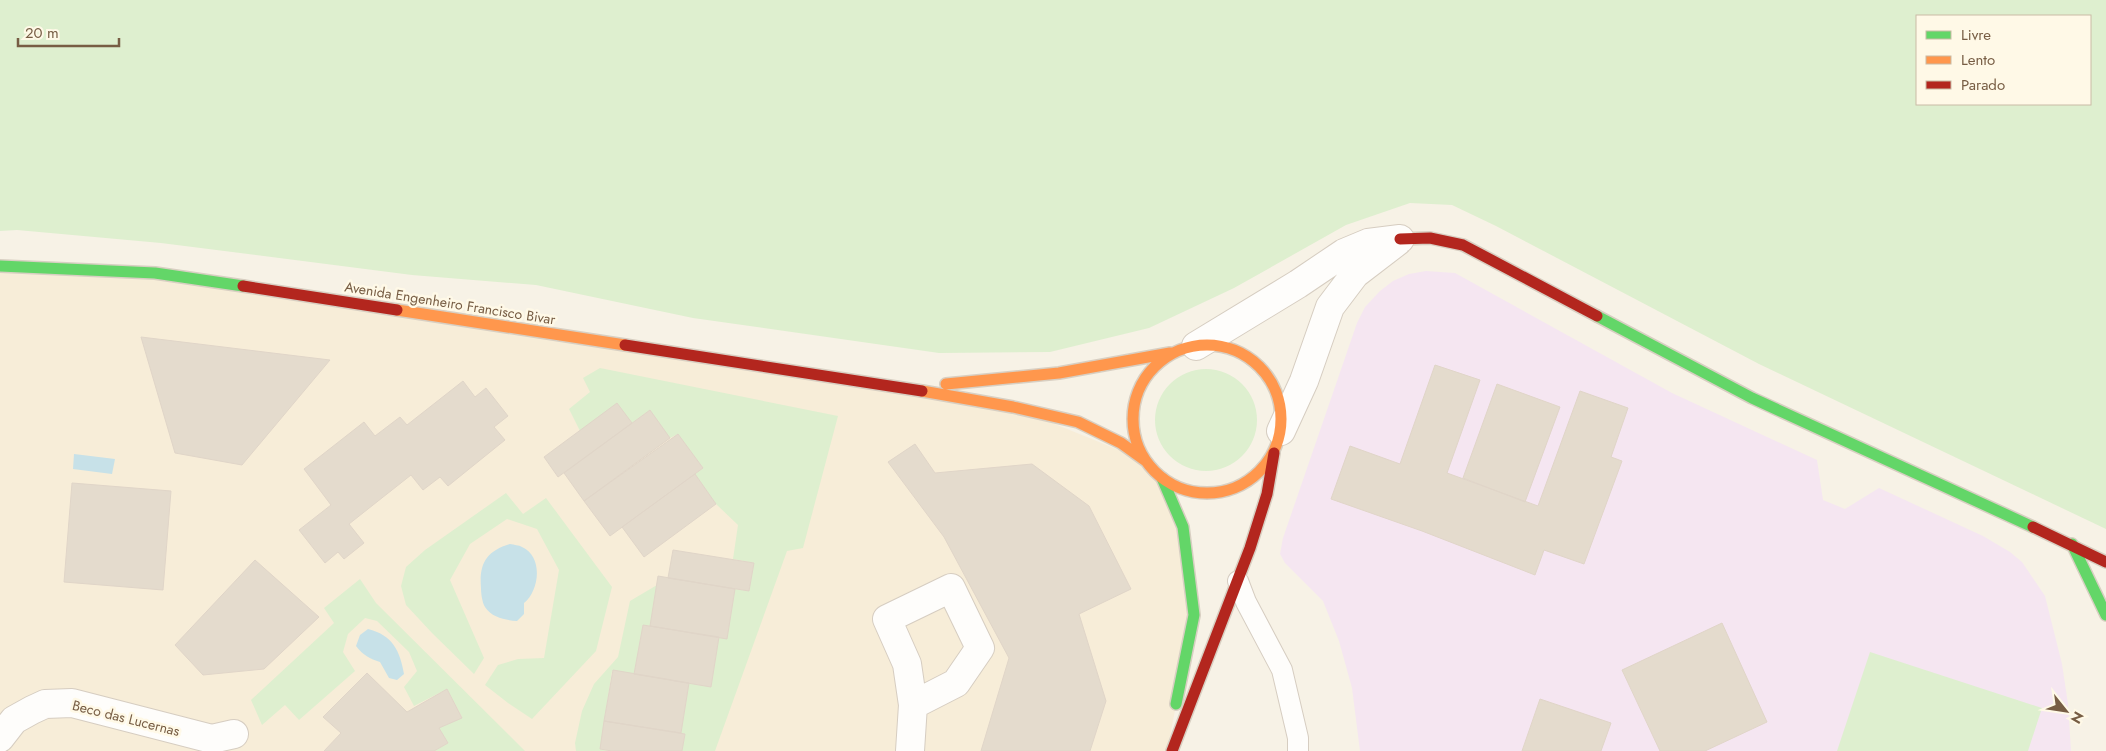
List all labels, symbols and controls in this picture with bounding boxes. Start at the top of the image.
scale bar [18,15,119,47]
legend [1916,15,2091,105]
text: 20 m [25,22,59,44]
text: Livre [1961,24,1991,46]
text: Lento [1961,49,1995,71]
text: Parado [1961,74,2005,96]
street label: Avenida Engenheiro Francisco Bivar [343,276,557,330]
north arrow [2041,686,2091,736]
street label: Beco das Lucernas [70,695,182,741]
text: N [2066,708,2089,727]

